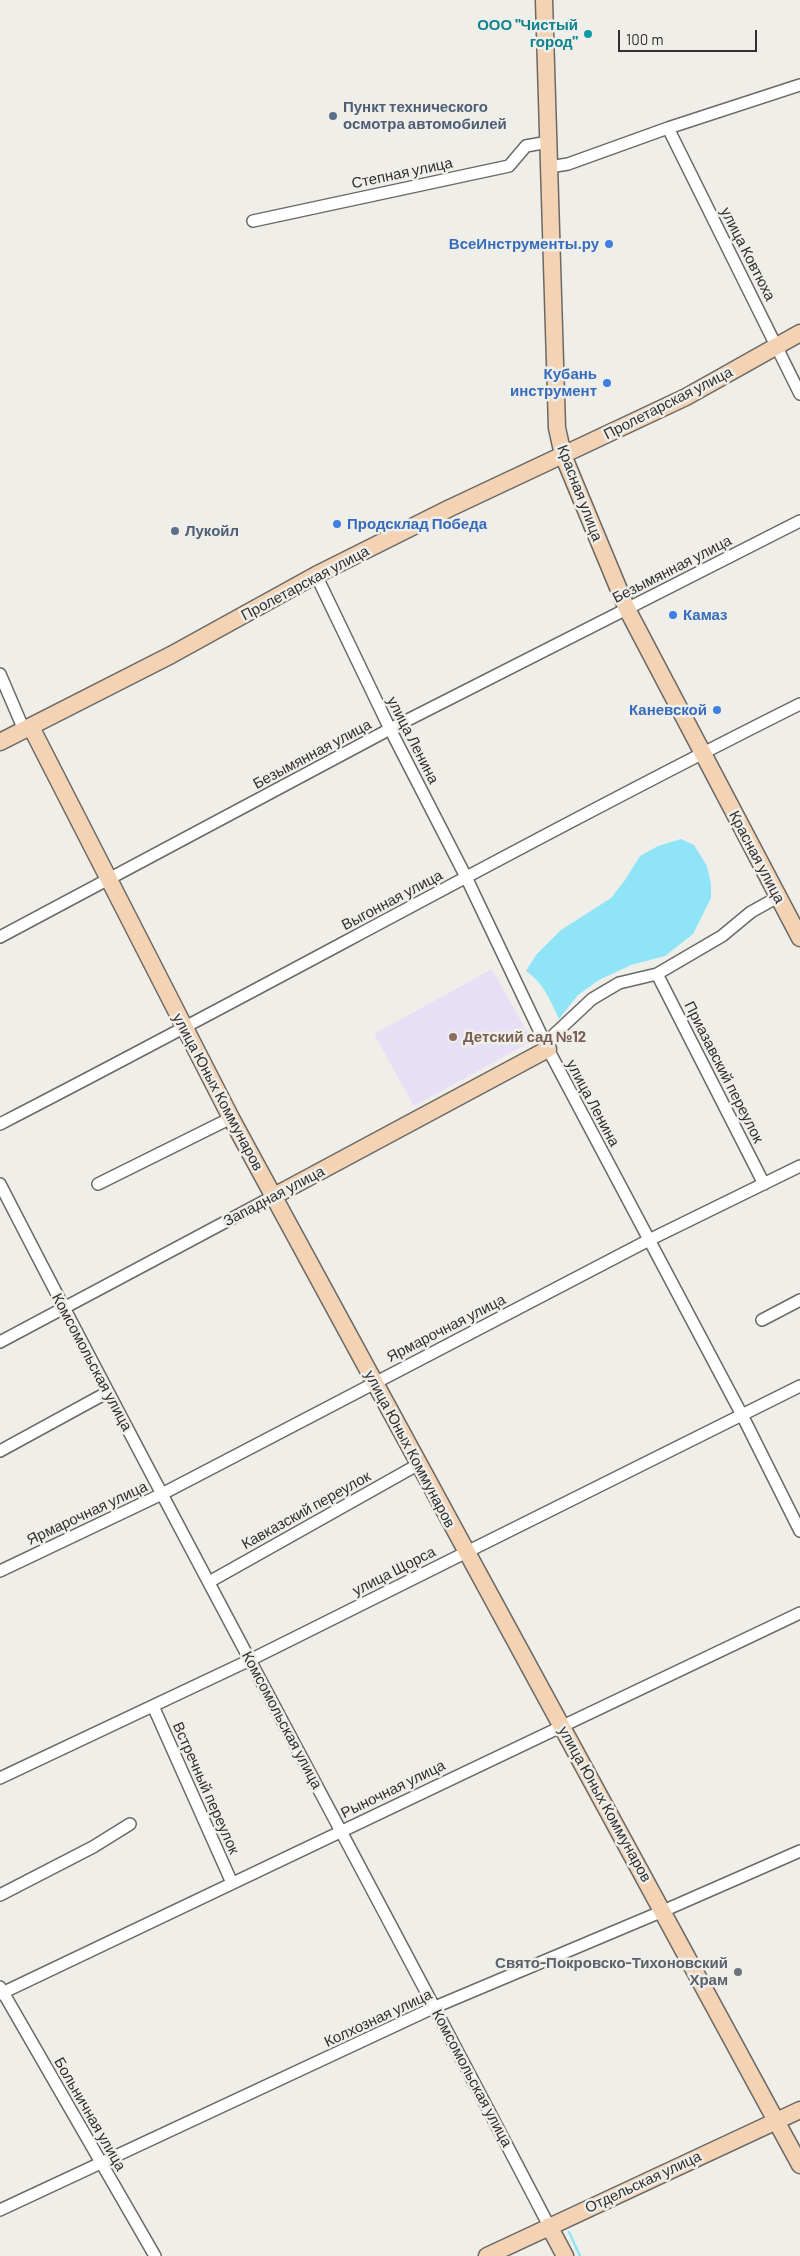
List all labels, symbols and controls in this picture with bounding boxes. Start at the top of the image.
place label: ООО "Чистый город" [477,16,578,51]
scale bar [620,20,759,52]
marker: ООО "Чистый город" [582,28,594,40]
text: 100 m [626,30,664,48]
place label: Пункт технического осмотра автомобилей [343,98,507,133]
marker: Пункт технического осмотра автомобилей [327,110,339,122]
street label: Степная улица [350,153,454,193]
street label: улица Ковтюха [717,204,779,304]
place label: ВсеИнструменты.ру [449,235,599,253]
marker: ВсеИнструменты.ру [603,238,615,250]
street label: Пролетарская улица [601,363,735,443]
place label: Кубань инструмент [510,365,597,400]
marker: Кубань инструмент [601,377,613,389]
street label: Красная улица [553,442,607,544]
place label: Продсклад Победа [347,515,487,533]
marker: Продсклад Победа [331,518,343,530]
place label: Лукойл [185,522,239,540]
marker: Лукойл [169,525,181,537]
street label: Безымянная улица [609,531,735,607]
street label: Пролетарская улица [238,542,372,624]
place label: Камаз [683,606,728,624]
marker: Камаз [667,609,679,621]
street label: улица Ленина [383,693,443,787]
place label: Каневской [629,701,707,719]
marker: Каневской [711,704,723,716]
street label: Безымянная улица [250,715,374,793]
street label: Красная улица [725,808,789,906]
street label: Выгонная улица [339,866,445,934]
street label: Приазавский переулок [680,998,768,1146]
street label: улица Юных Коммунаров [169,1010,267,1174]
place label: Детский сад №12 [463,1028,586,1046]
marker: Детский сад №12 [447,1031,459,1043]
street label: улица Ленина [563,1057,623,1149]
street label: Западная улица [221,1162,327,1230]
street label: Комсомольская улица [48,1290,136,1434]
street label: Ярмарочная улица [384,1290,508,1366]
street label: улица Юных Коммунаров [361,1367,459,1531]
street label: Кавказский переулок [238,1467,374,1553]
street label: Ярмарочная улица [24,1477,150,1549]
street label: улица Щорса [349,1542,439,1600]
street label: Комсомольская улица [238,1648,326,1792]
street label: Встречный переулок [169,1719,243,1857]
street label: улица Юных Коммунаров [555,1723,655,1885]
street label: Рыночная улица [338,1756,448,1822]
place label: Свято-Покровско-Тихоновский Храм [495,1954,728,1989]
marker: Свято-Покровско-Тихоновский Храм [732,1966,744,1978]
street label: Колхозная улица [321,1985,435,2051]
street label: Комсомольская улица [428,2006,516,2150]
street label: Больничная улица [50,2054,130,2174]
street label: Отдельская улица [582,2147,704,2217]

